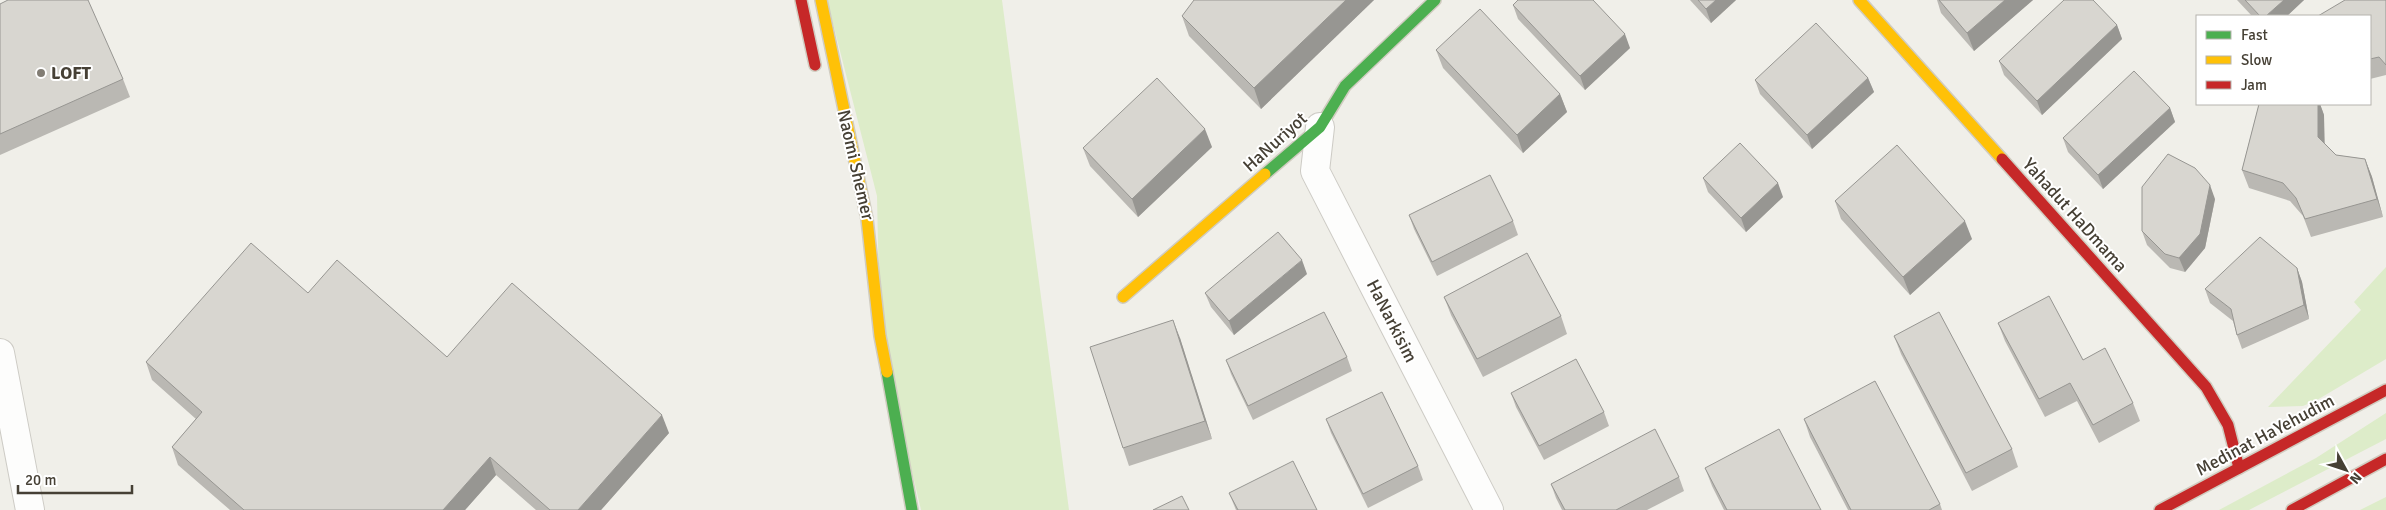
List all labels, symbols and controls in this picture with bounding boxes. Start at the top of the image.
legend [2196,15,2371,105]
text: Fast [2241,26,2268,44]
text: Slow [2241,51,2272,69]
place label: LOFT [51,62,92,84]
marker: LOFT [35,67,47,79]
text: Jam [2241,76,2267,94]
street label: HaNuriyot [1238,107,1312,177]
street label: Naomi Shemer [833,108,879,223]
street label: Yahadut HaDmama [2018,153,2132,277]
street label: HaNarkisim [1362,276,1422,366]
street label: Medinat HaYehudim [2192,389,2338,481]
north arrow [2321,445,2371,495]
scale bar [18,462,131,494]
text: N [2346,469,2365,487]
text: 20 m [25,471,56,489]

